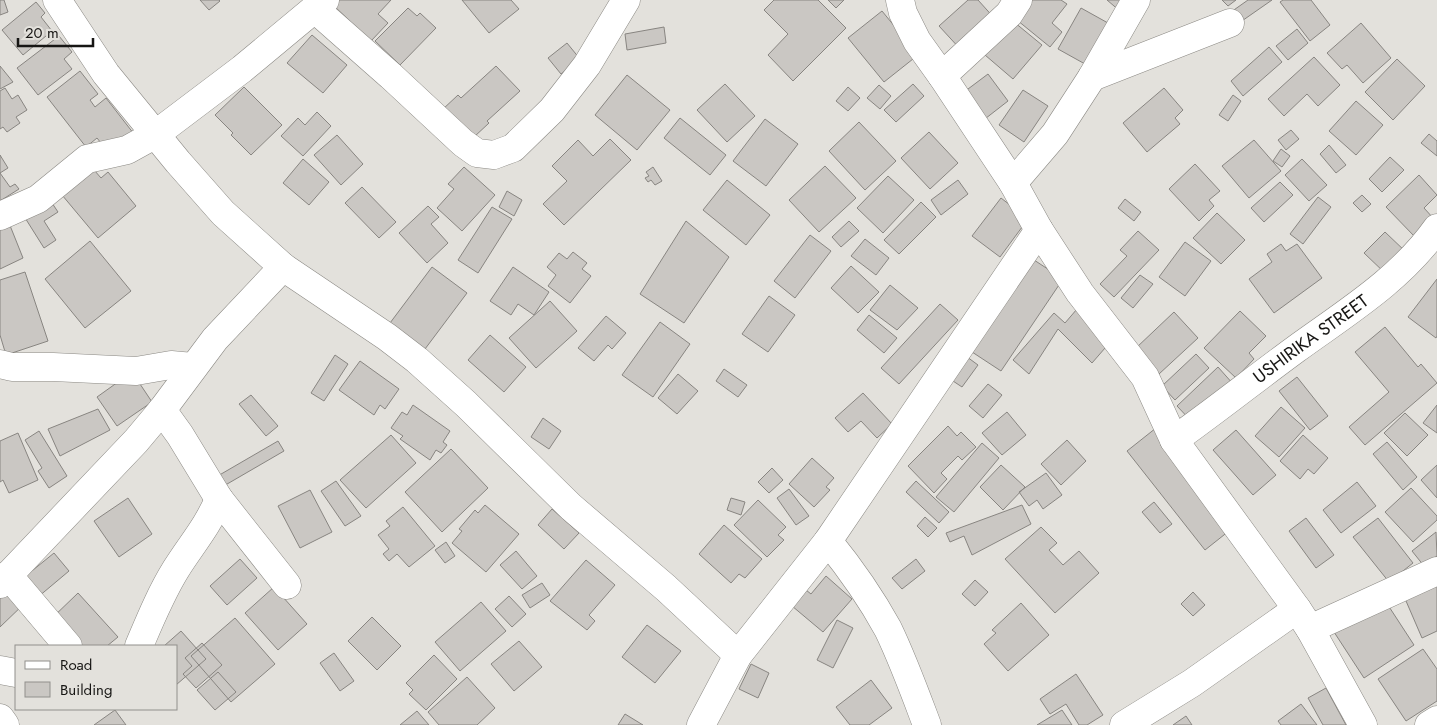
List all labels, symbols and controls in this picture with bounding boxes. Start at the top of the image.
scale bar [18,15,92,47]
text: 20 m [25,22,59,44]
street label: USHIRIKA STREET [1248,288,1374,390]
legend [15,645,178,710]
text: Road [60,654,92,676]
text: Building [60,679,112,701]

